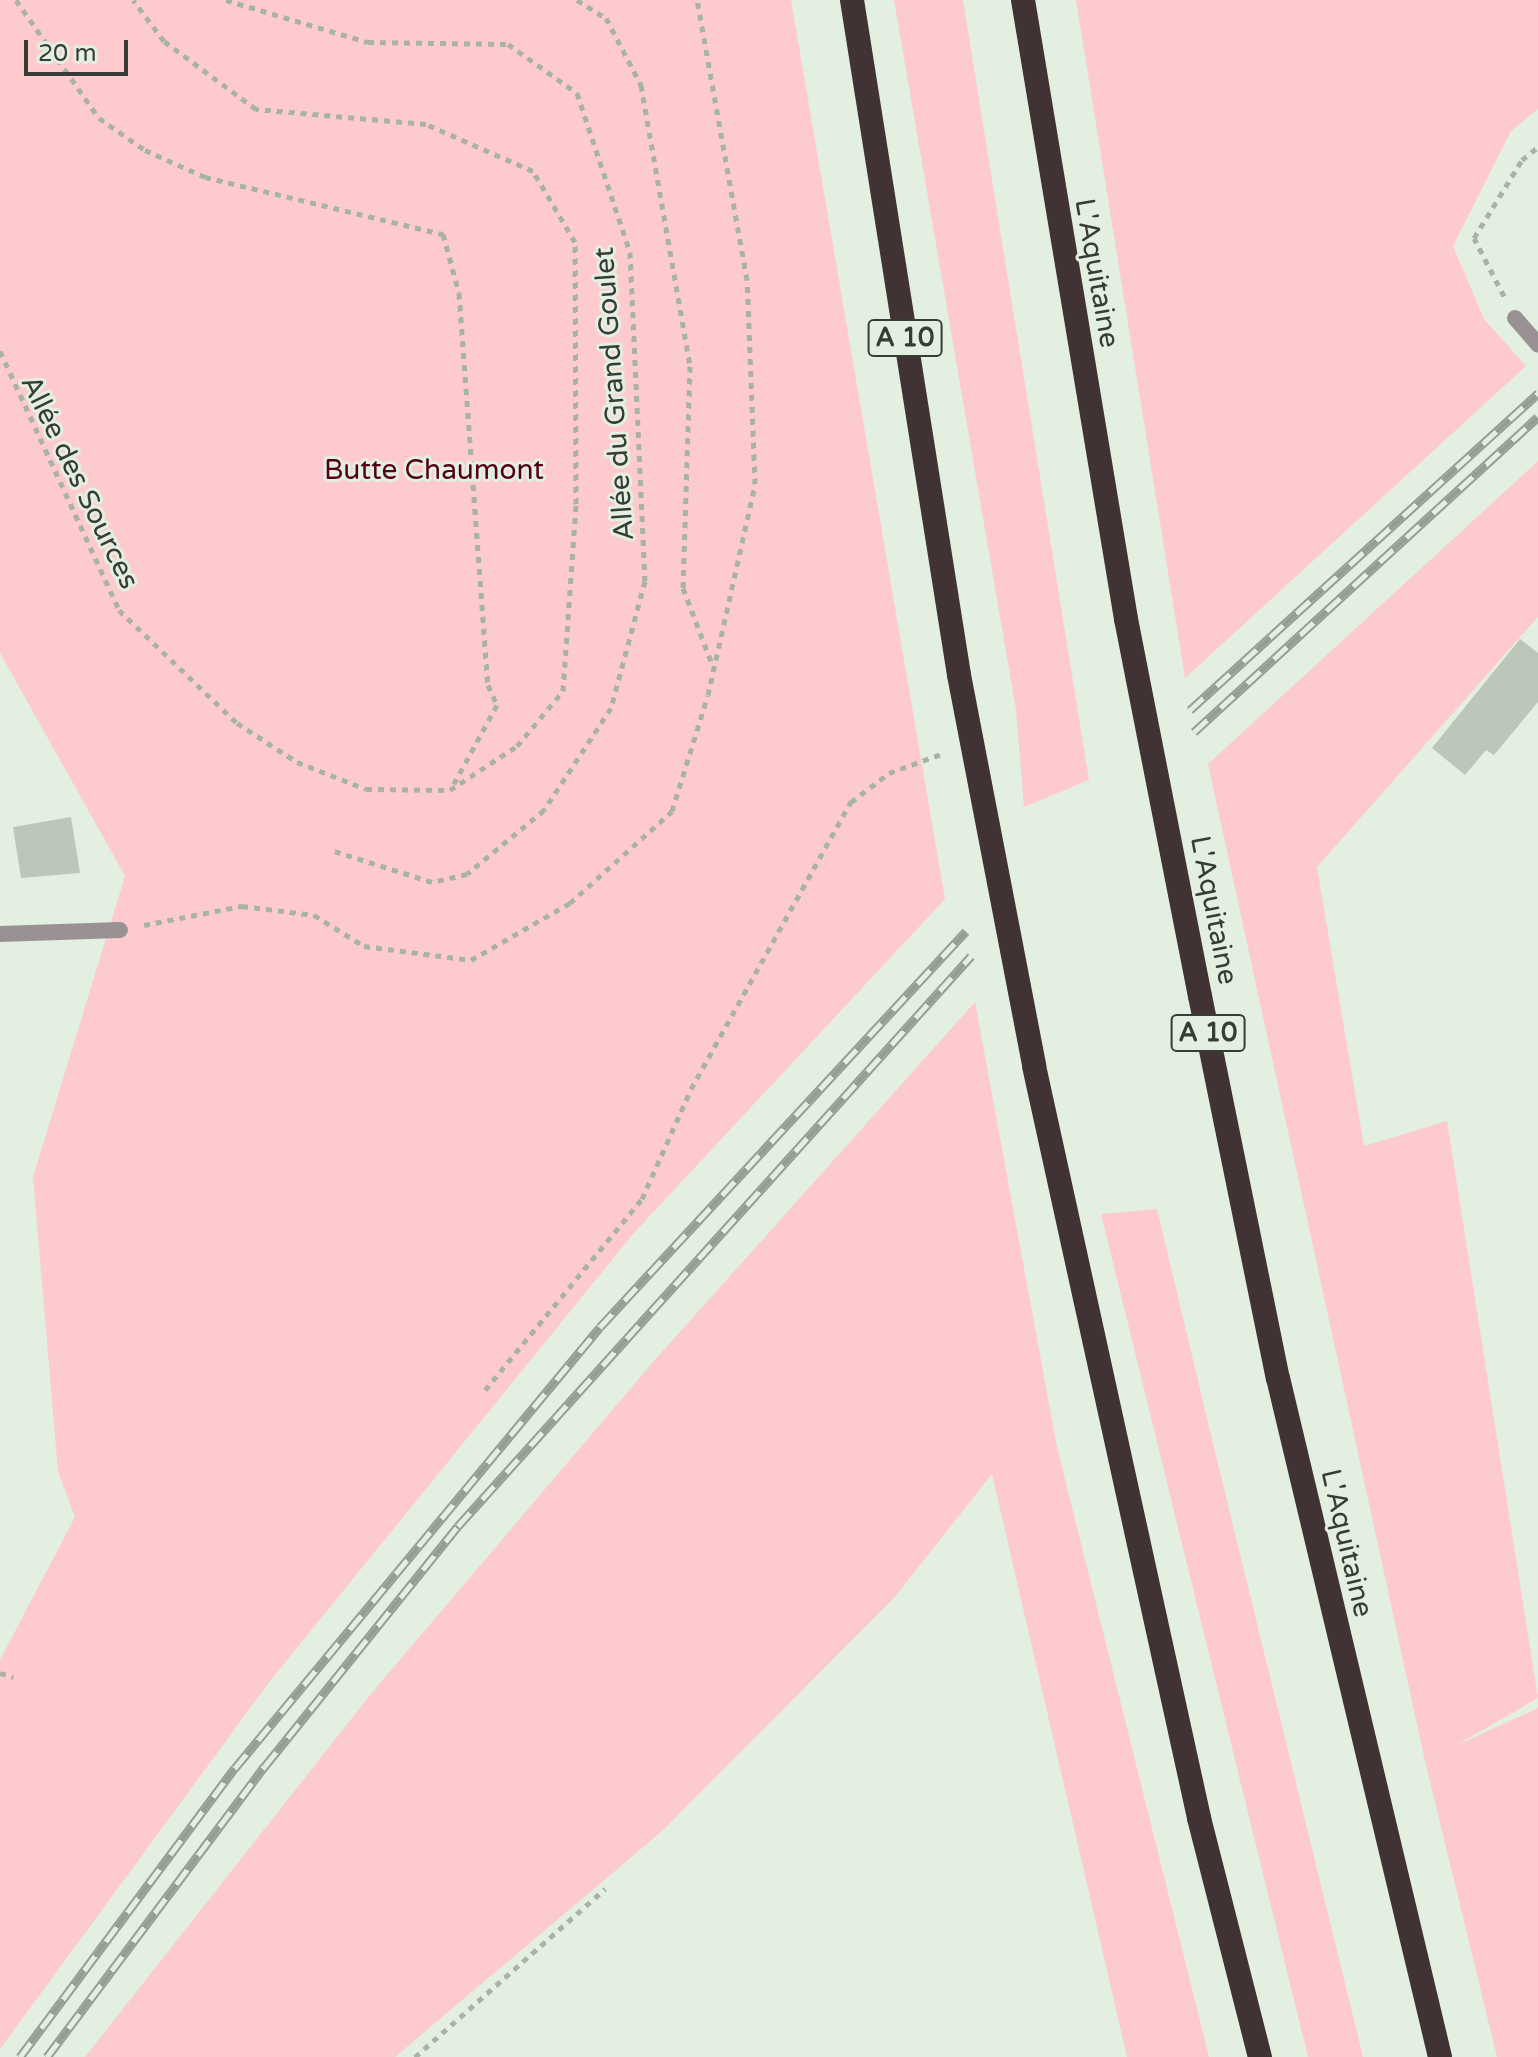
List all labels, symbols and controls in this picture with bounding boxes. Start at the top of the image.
scale bar [28,24,132,74]
text: 20 m [38,39,96,68]
street label: L'Aquitaine [1067,196,1127,350]
street label: Allée du Grand Goulet [587,246,641,542]
road number: A 10 [867,316,943,360]
street label: Allée des Sources [14,370,146,594]
park label: Butte Chaumont [324,453,544,487]
street label: L'Aquitaine [1183,833,1245,987]
road number: A 10 [1170,1011,1246,1055]
street label: L'Aquitaine [1314,1466,1380,1620]

